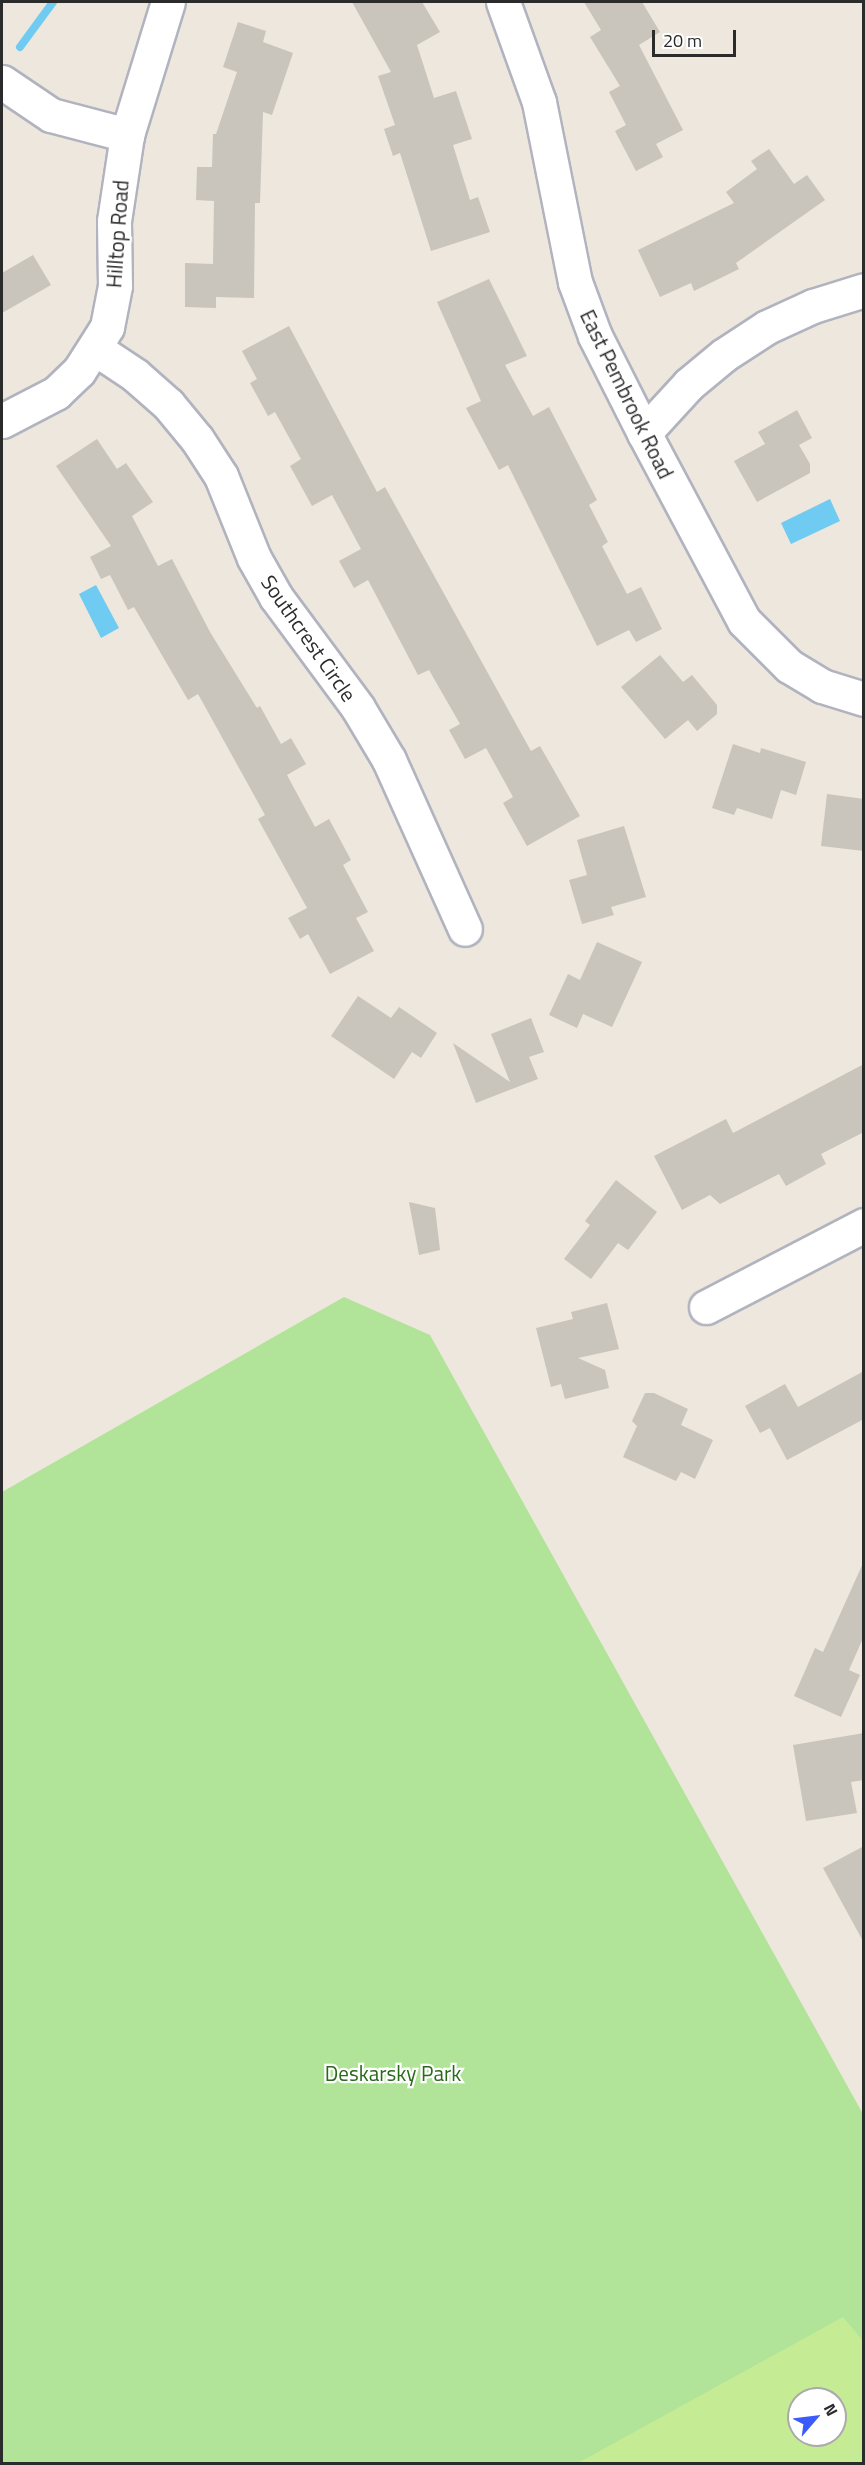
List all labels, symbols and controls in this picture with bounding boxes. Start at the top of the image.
scale bar [655,18,739,56]
text: 20 m [663,27,702,54]
street label: Hilltop Road [101,179,133,289]
street label: East Pembrook Road [575,305,679,483]
street label: Southcrest Circle [256,570,362,706]
park label: Deskarsky Park [325,2060,461,2086]
north arrow [787,2387,847,2447]
text: N [818,2399,844,2420]

